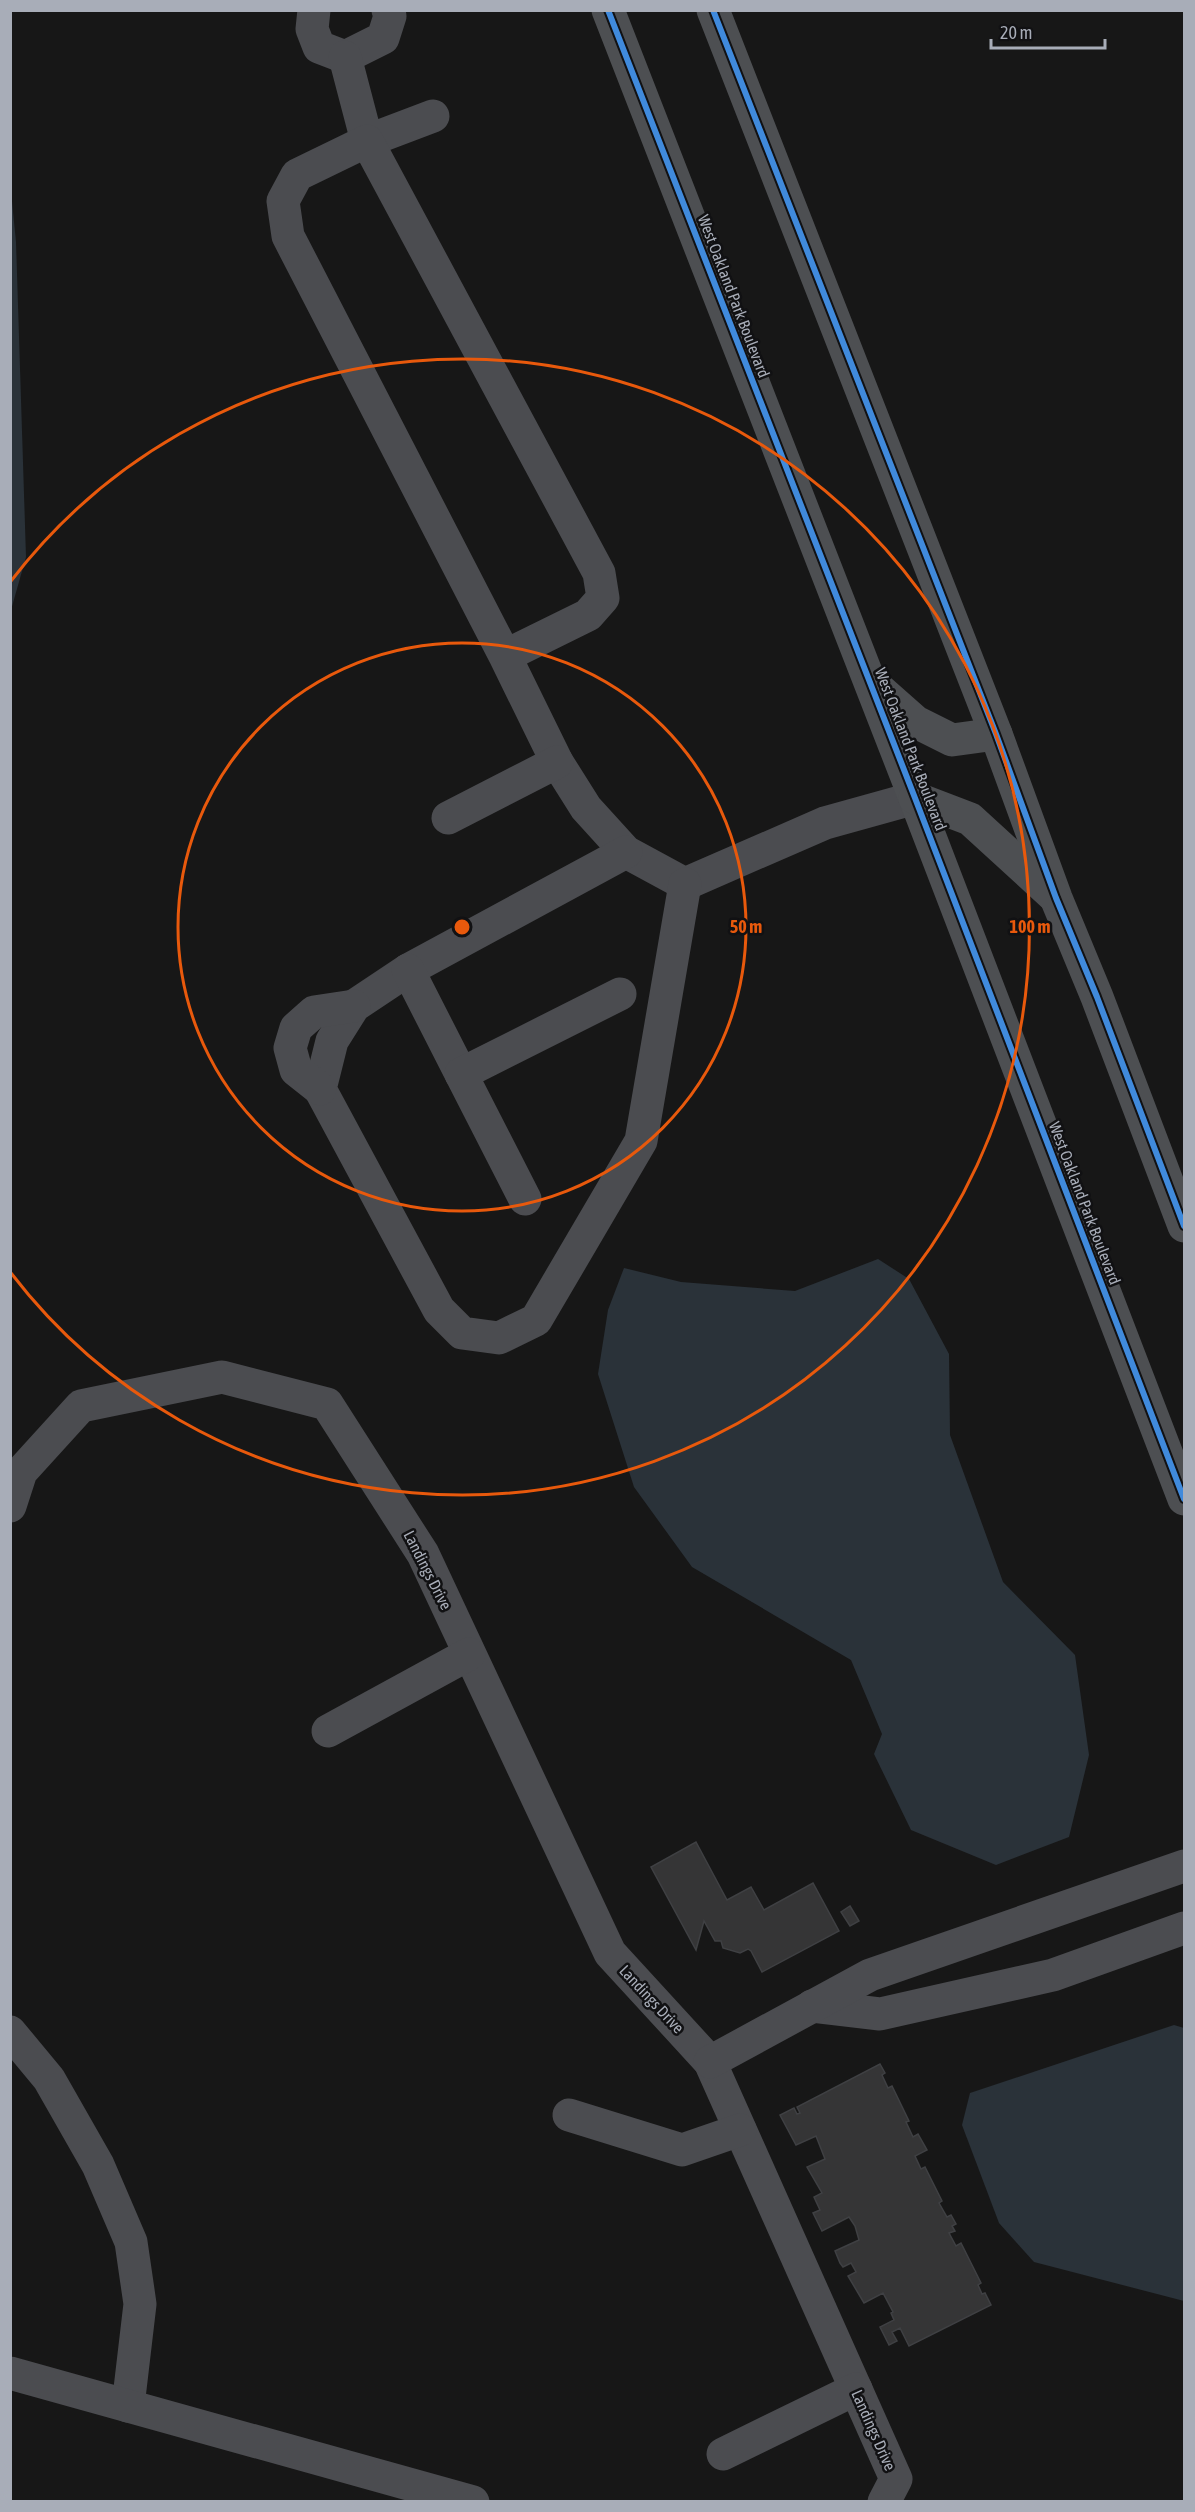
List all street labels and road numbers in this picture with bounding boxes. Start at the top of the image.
street label: West Oakland Park Boulevard [695,212,773,380]
street label: West Oakland Park Boulevard [872,665,950,833]
street label: West Oakland Park Boulevard [1046,1119,1124,1287]
street label: Landings Drive [400,1528,456,1613]
street label: Landings Drive [615,1961,688,2037]
street label: Landings Drive [847,2387,900,2473]

